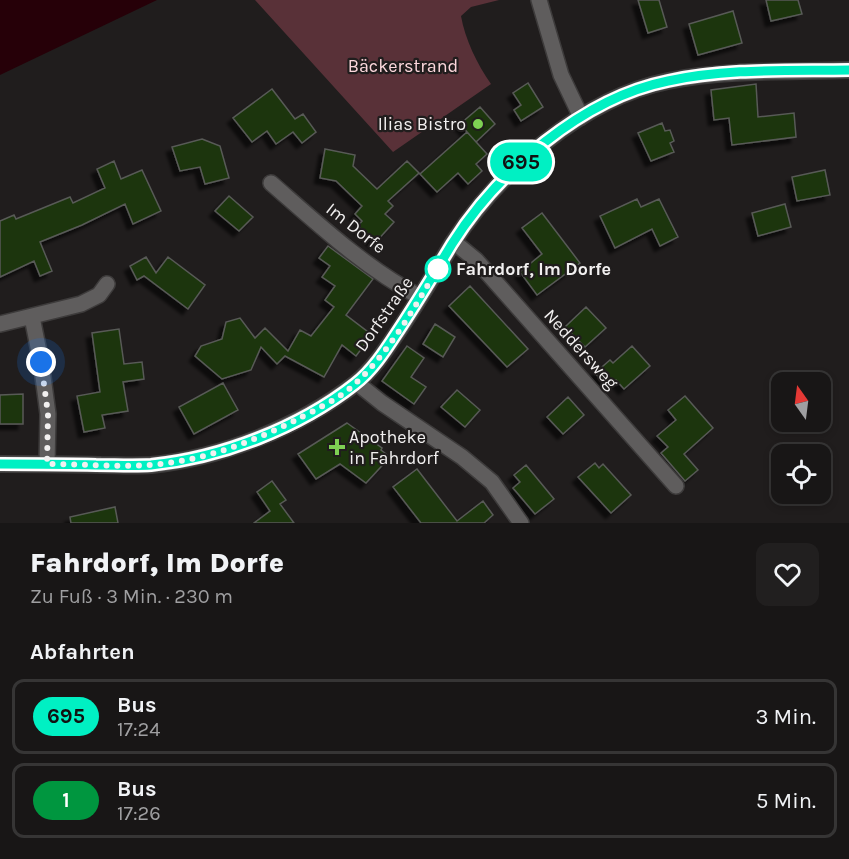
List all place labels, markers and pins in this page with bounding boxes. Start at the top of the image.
place label: Ilias Bistro [378,113,466,135]
marker: Ilias Bistro [471,117,485,131]
marker: Fahrdorf, Im Dorfe [425,256,451,282]
place label: Fahrdorf, Im Dorfe [456,258,611,280]
place label: Apotheke in Fahrdorf [349,426,440,469]
marker: Apotheke in Fahrdorf [330,440,344,454]

